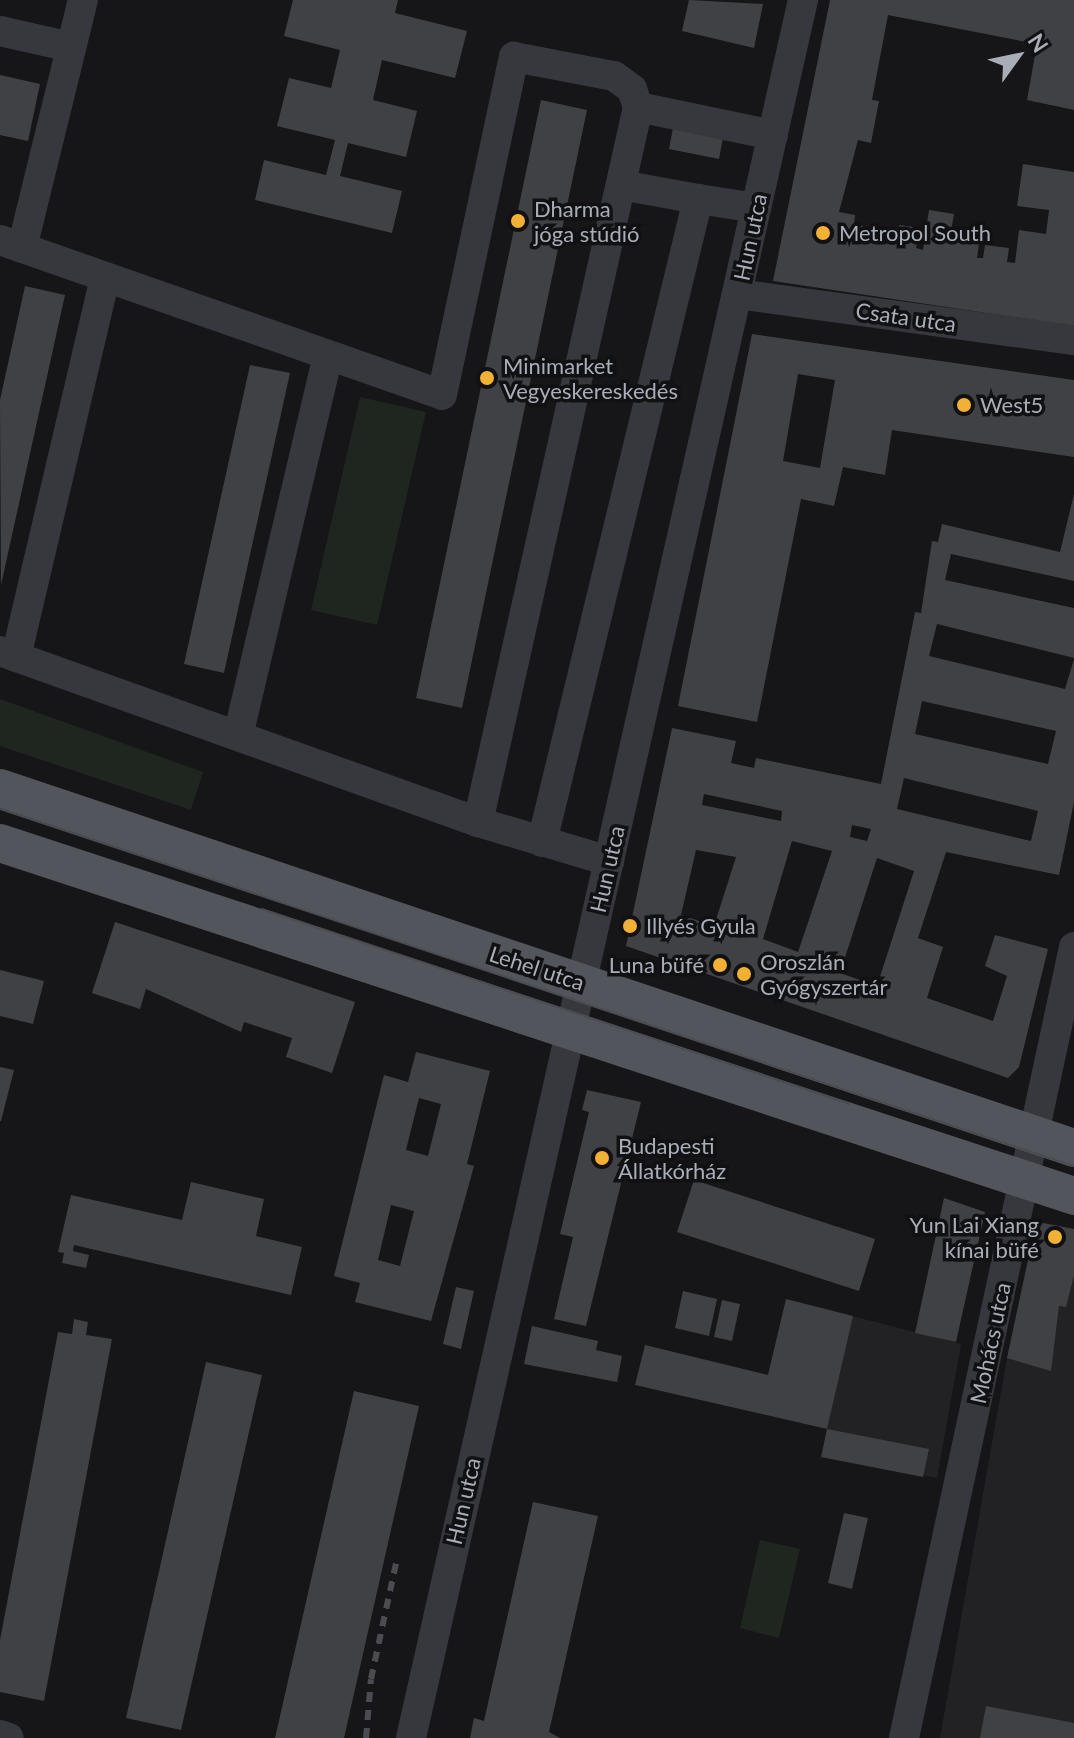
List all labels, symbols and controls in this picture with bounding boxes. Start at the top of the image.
north arrow [978,16,1058,96]
text: N [1023,28,1054,57]
street label: Hun utca [728,191,772,283]
place label: Dharma jóga stúdió [534,195,639,246]
marker: Dharma jóga stúdió [509,212,527,230]
place label: Metropol South [839,220,991,246]
marker: Metropol South [814,224,832,242]
street label: Csata utca [854,297,958,337]
place label: Minimarket Vegyeskereskedés [503,352,678,404]
marker: Minimarket Vegyeskereskedés [478,369,496,387]
place label: West5 [980,392,1043,418]
marker: West5 [955,396,973,414]
street label: Hun utca [584,823,630,915]
place label: Illyés Gyula [646,913,756,939]
marker: Illyés Gyula [621,917,639,935]
street label: Lehel utca [486,940,588,996]
place label: Oroszlán Gyógyszertár [760,948,887,1000]
place label: Luna büfé [609,952,704,978]
marker: Luna büfé [711,956,729,974]
marker: Oroszlán Gyógyszertár [735,965,753,983]
place label: Budapesti Állatkórház [618,1132,726,1184]
marker: Budapesti Állatkórház [593,1149,611,1167]
place label: Yun Lai Xiang kínai büfé [910,1211,1039,1262]
marker: Yun Lai Xiang kínai büfé [1046,1228,1064,1246]
street label: Mohács utca [964,1280,1016,1406]
street label: Hun utca [440,1455,486,1547]

